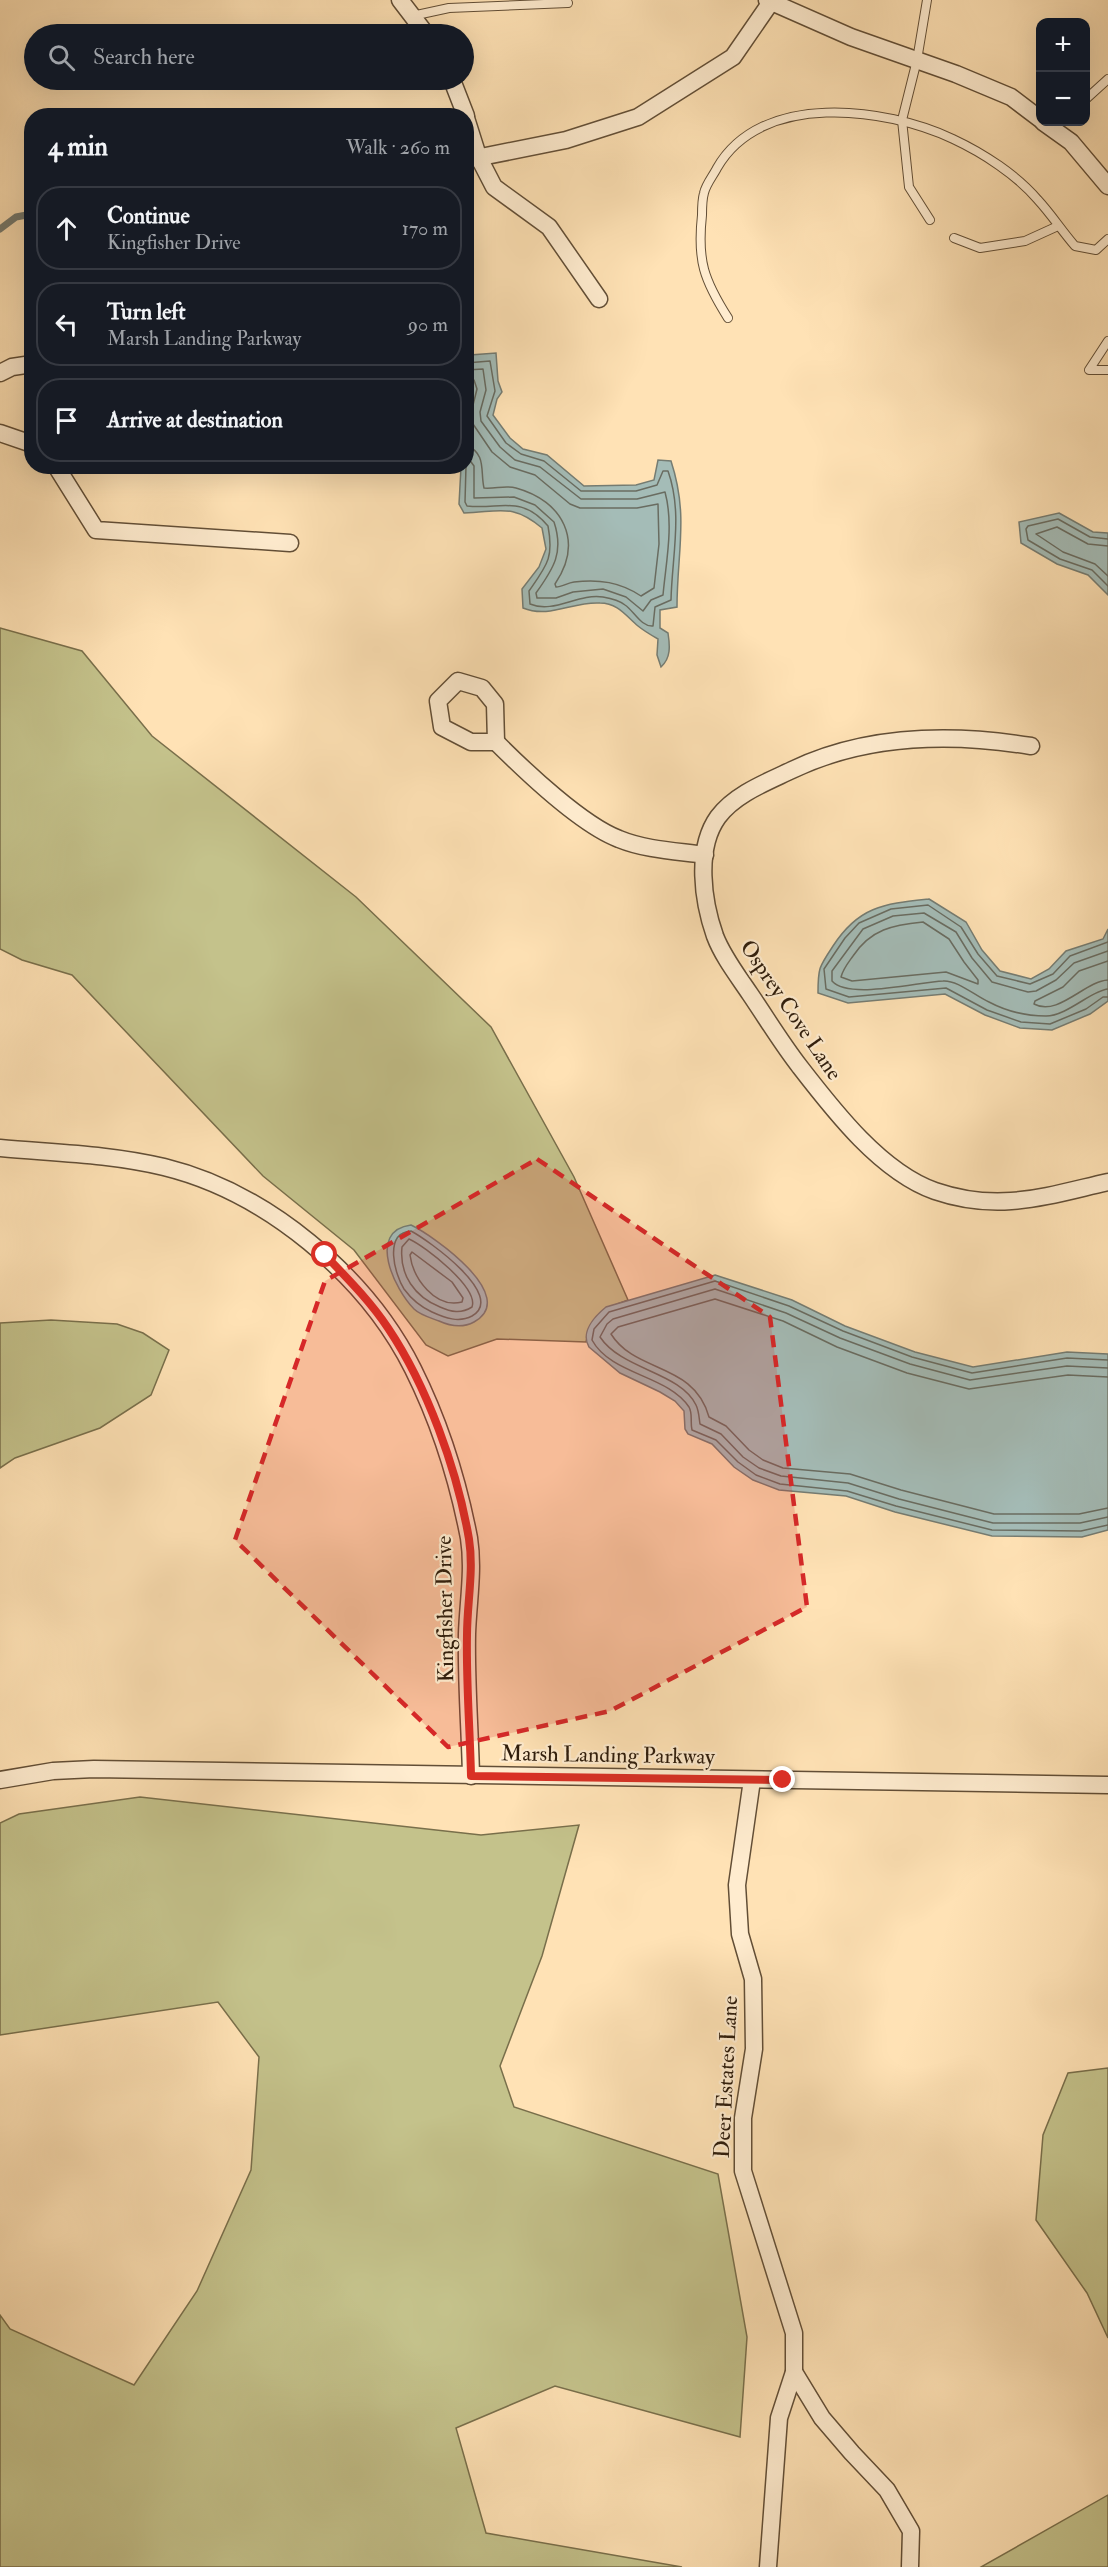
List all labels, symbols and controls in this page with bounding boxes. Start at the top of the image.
map controls [1036,18,1090,126]
button: + [1036,18,1090,72]
search box [24,24,474,90]
icon: search [45,41,78,74]
text: Search here [93,43,195,71]
button: − [1036,72,1090,126]
text: 4 min [48,131,108,163]
text: Walk · 260 m [346,135,450,160]
text: Continue [107,202,190,230]
icon: ahead [50,212,83,245]
text: 170 m [402,216,448,241]
text: Kingfisher Drive [107,230,241,255]
text: Turn left [107,298,186,326]
icon: left [50,308,83,341]
text: 90 m [408,312,448,337]
text: Marsh Landing Parkway [107,326,301,351]
icon: arrive [50,404,83,437]
text: Arrive at destination [107,406,283,434]
street label: Osprey Cove Lane [733,934,848,1086]
route start [311,1241,337,1267]
street label: Kingfisher Drive [430,1535,460,1683]
street label: Marsh Landing Parkway [501,1739,715,1771]
route end [769,1766,795,1792]
street label: Deer Estates Lane [708,1995,744,2159]

